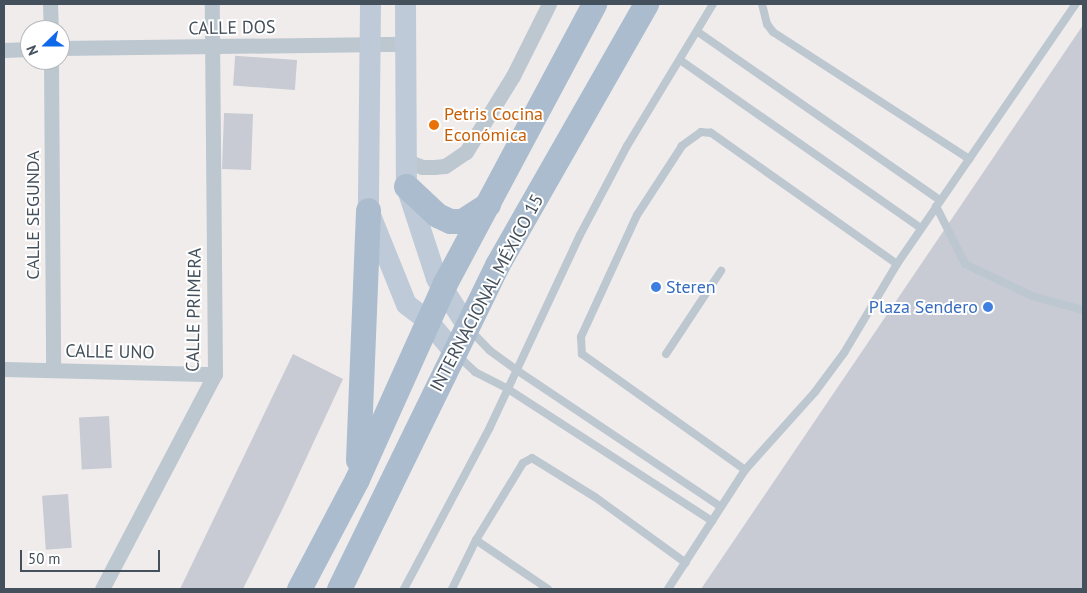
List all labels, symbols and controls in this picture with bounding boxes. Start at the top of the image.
street label: CALLE DOS [188,16,276,40]
north arrow [20,20,70,70]
text: N [22,43,42,58]
place label: Petris Cocina Económica [444,104,543,146]
marker: Petris Cocina Económica [428,119,440,131]
street label: CALLE SEGUNDA [22,150,44,280]
street label: INTERNACIONAL MÉXICO 15 [426,190,548,396]
street label: CALLE PRIMERA [182,248,206,372]
place label: Steren [666,276,716,298]
marker: Steren [650,281,662,293]
place label: Plaza Sendero [869,296,978,318]
marker: Plaza Sendero [982,301,994,313]
street label: CALLE UNO [65,340,155,364]
scale bar [22,540,162,572]
text: 50 m [28,549,61,568]

